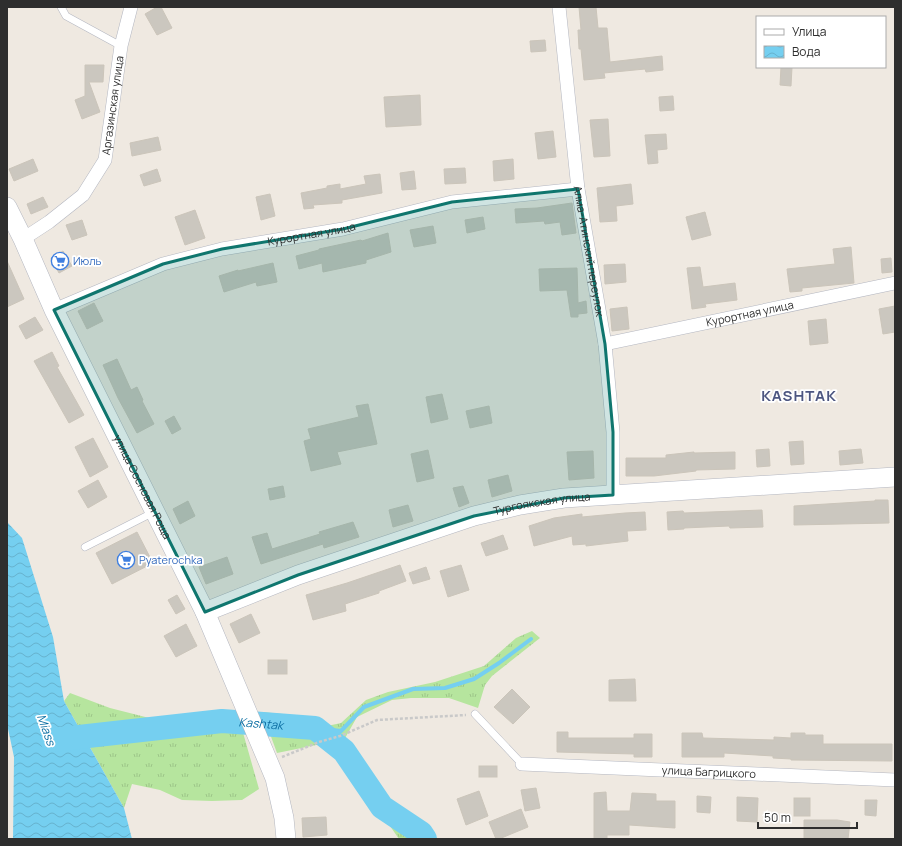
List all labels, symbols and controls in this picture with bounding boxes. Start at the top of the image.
legend [756,16,886,68]
text: Улица [792,23,826,40]
text: Вода [792,43,820,60]
street label: Аргазинская улица [98,55,127,156]
street label: Алма-Атинский переулок [571,184,608,318]
street label: Курортная улица [266,218,357,248]
supermarket icon: Июль [50,251,70,271]
place label: Июль [73,253,102,268]
street label: Курортная улица [705,297,795,330]
district label: KASHTAK [761,385,837,406]
street label: улица Сосновая Роща [110,432,175,541]
street label: Тургоякская улица [492,488,591,518]
supermarket icon: Pyaterochka [116,550,136,570]
place label: Pyaterochka [139,552,203,567]
water label: Miass [33,712,61,749]
water label: Kashtak [238,713,286,734]
street label: улица Багрицкого [661,762,757,781]
scale bar [758,804,857,830]
text: 50 m [764,809,791,826]

